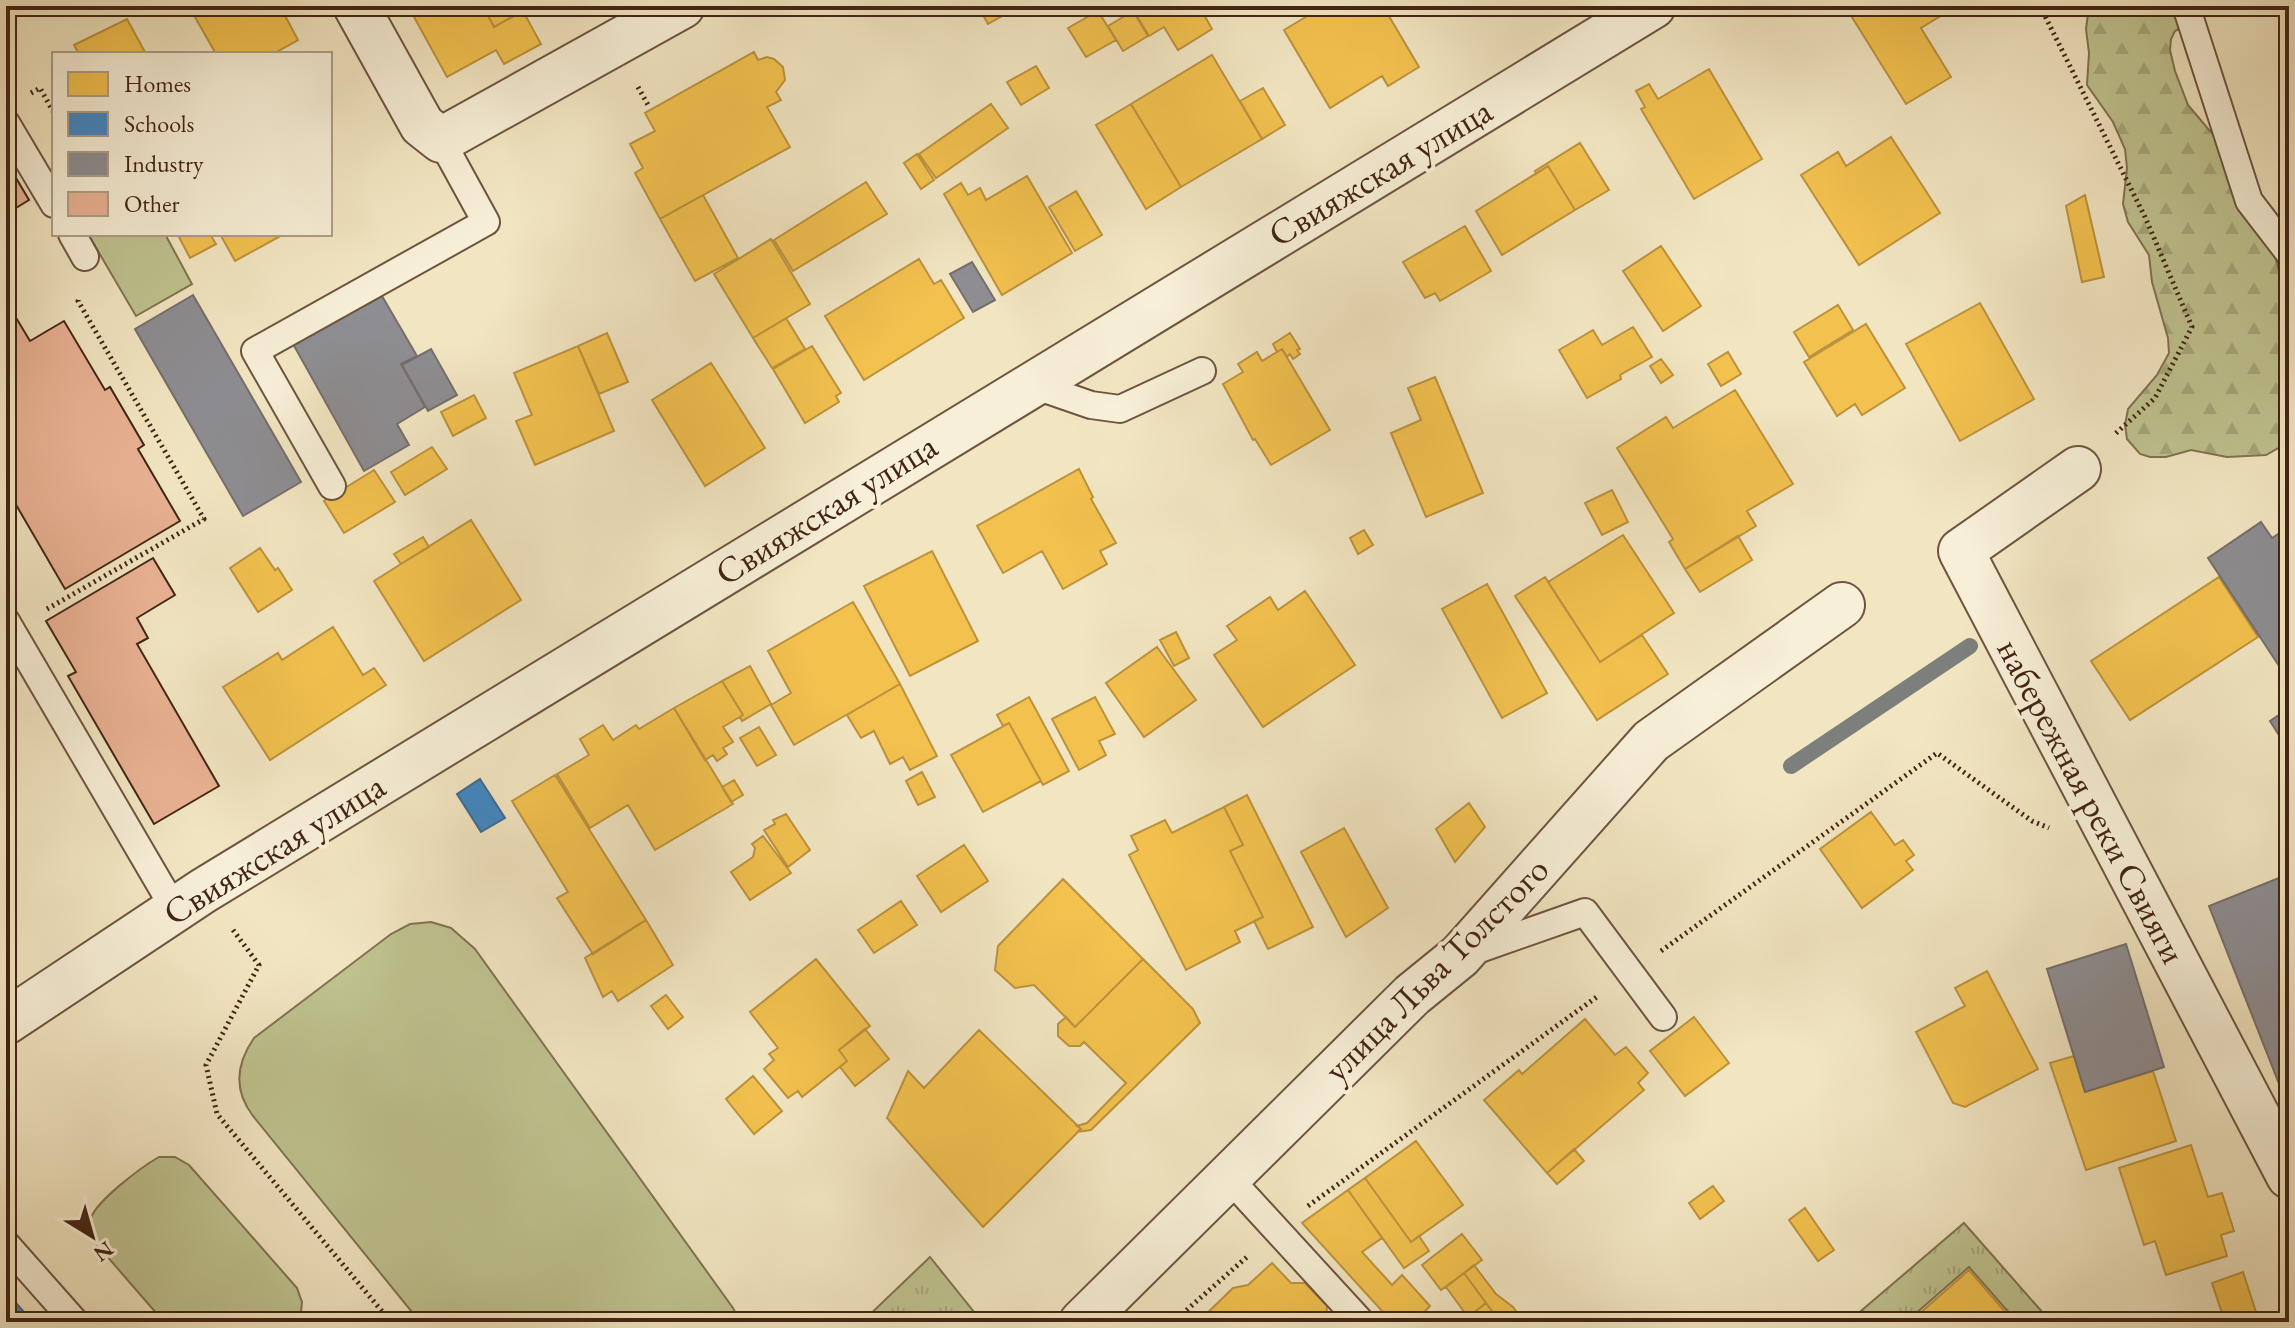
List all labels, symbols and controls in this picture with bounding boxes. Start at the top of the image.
legend [52,52,332,236]
text: Homes [124,68,191,99]
street label: Свияжская улица [1259,86,1501,257]
text: Schools [124,108,194,139]
text: Industry [124,148,204,179]
text: Other [124,188,180,219]
street label: Свияжская улица [706,422,946,596]
street label: набережная реки Свияги [1986,630,2198,972]
street label: Свияжская улица [154,762,394,936]
street label: улица Льва Толстого [1313,846,1559,1092]
north arrow [52,1196,132,1276]
text: N [88,1235,120,1269]

